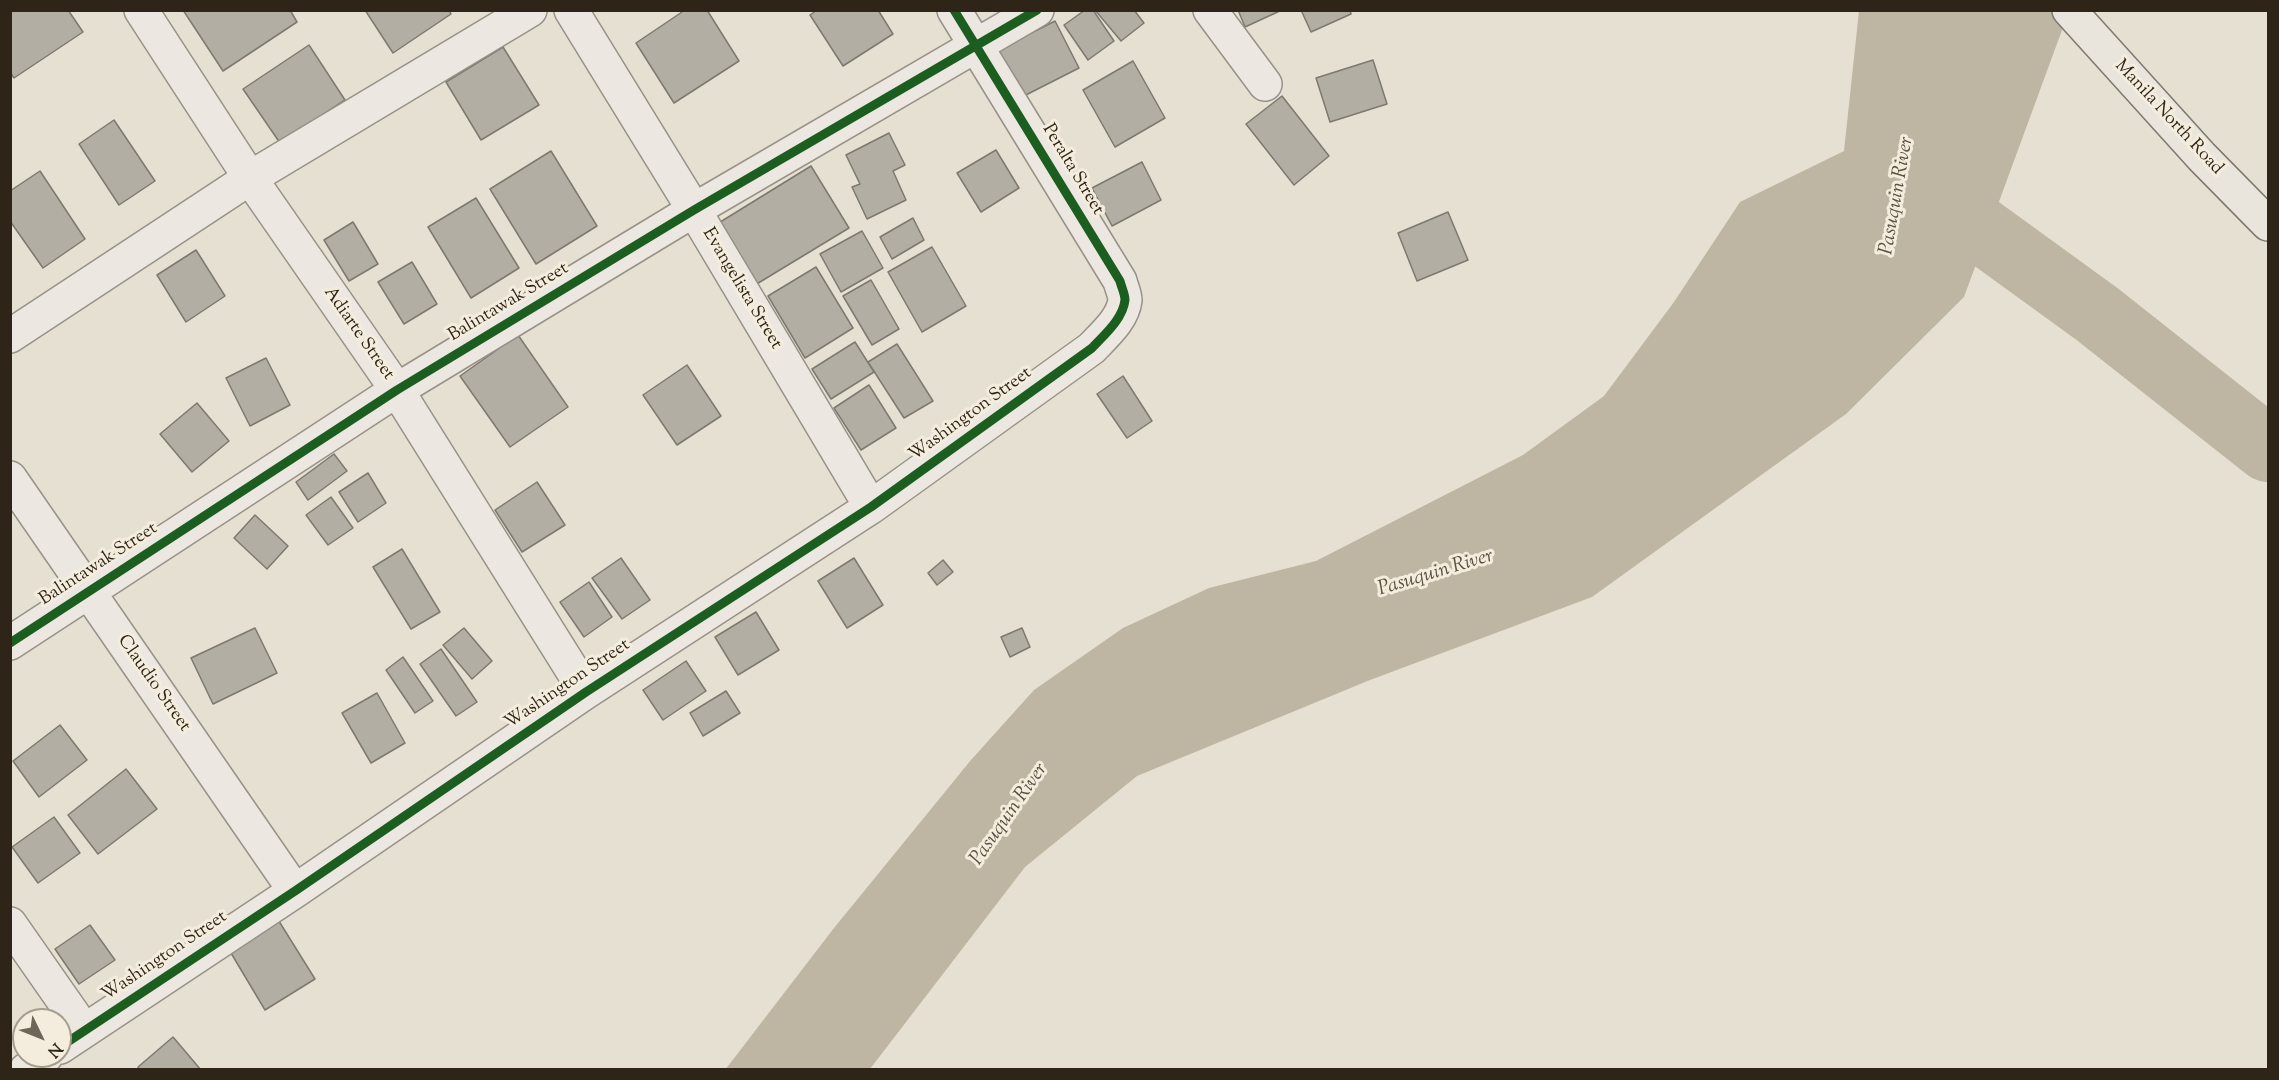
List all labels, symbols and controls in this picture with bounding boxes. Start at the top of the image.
street label: Manila North Road [2109,56,2227,180]
street label: Peralta Street [1036,121,1108,219]
water label: Pasuquin River [1876,135,1920,257]
street label: Evangelista Street [696,224,786,354]
street label: Balintawak Street [445,259,573,347]
street label: Adiarte Street [318,283,398,385]
street label: Washington Street [906,363,1036,467]
street label: Balintawak Street [36,519,162,611]
water label: Pasuquin River [1376,545,1496,603]
street label: Claudio Street [112,631,194,737]
street label: Washington Street [501,635,635,735]
water label: Pasuquin River [966,759,1054,871]
street label: Washington Street [98,907,232,1007]
north arrow [12,1008,72,1068]
text: N [41,1037,67,1062]

